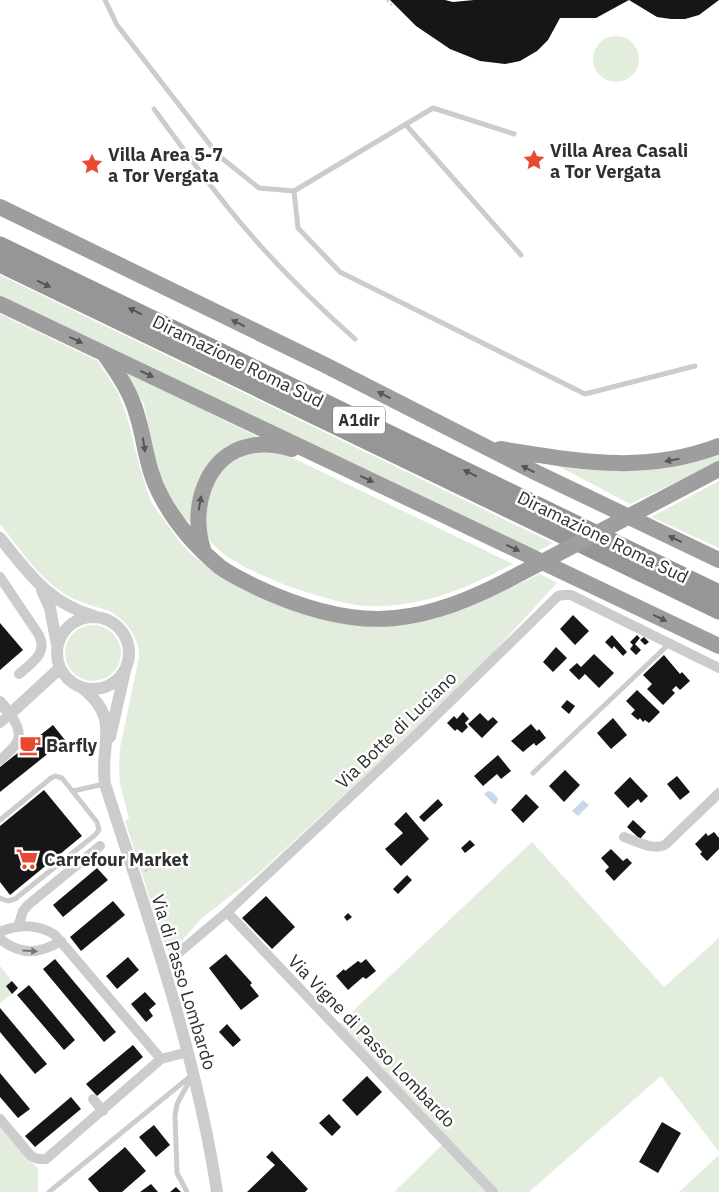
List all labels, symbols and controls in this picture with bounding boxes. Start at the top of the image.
place label: Villa Area Casali a Tor Vergata [550,139,688,183]
place label: Villa Area 5-7 a Tor Vergata [108,143,223,187]
place icon: Villa Area Casali a Tor Vergata [521,147,547,173]
place icon: Villa Area 5-7 a Tor Vergata [79,151,105,177]
one-way arrow [37,280,51,288]
one-way arrow [128,307,142,315]
street label: Diramazione Roma Sud [149,310,327,412]
one-way arrow [231,319,245,327]
one-way arrow [69,336,83,344]
one-way arrow [140,370,155,378]
one-way arrow [377,391,391,399]
road number: A1dir [333,406,385,434]
one-way arrow [140,437,148,453]
one-way arrow [664,456,680,464]
one-way arrow [521,465,536,473]
one-way arrow [463,469,477,477]
one-way arrow [360,475,374,483]
street label: Diramazione Roma Sud [514,486,692,588]
one-way arrow [196,495,204,511]
one-way arrow [668,535,682,543]
one-way arrow [506,544,521,553]
one-way arrow [653,615,667,623]
street label: Via Botte di Luciano [331,666,461,794]
cafe icon: Barfly [17,732,43,758]
place label: Barfly [46,734,98,757]
supermarket icon: Carrefour Market [14,846,40,872]
place label: Carrefour Market [44,848,189,871]
street label: Via di Passo Lombardo [146,891,222,1073]
one-way arrow [23,947,39,955]
street label: Via Vigne di Passo Lombardo [283,950,461,1132]

